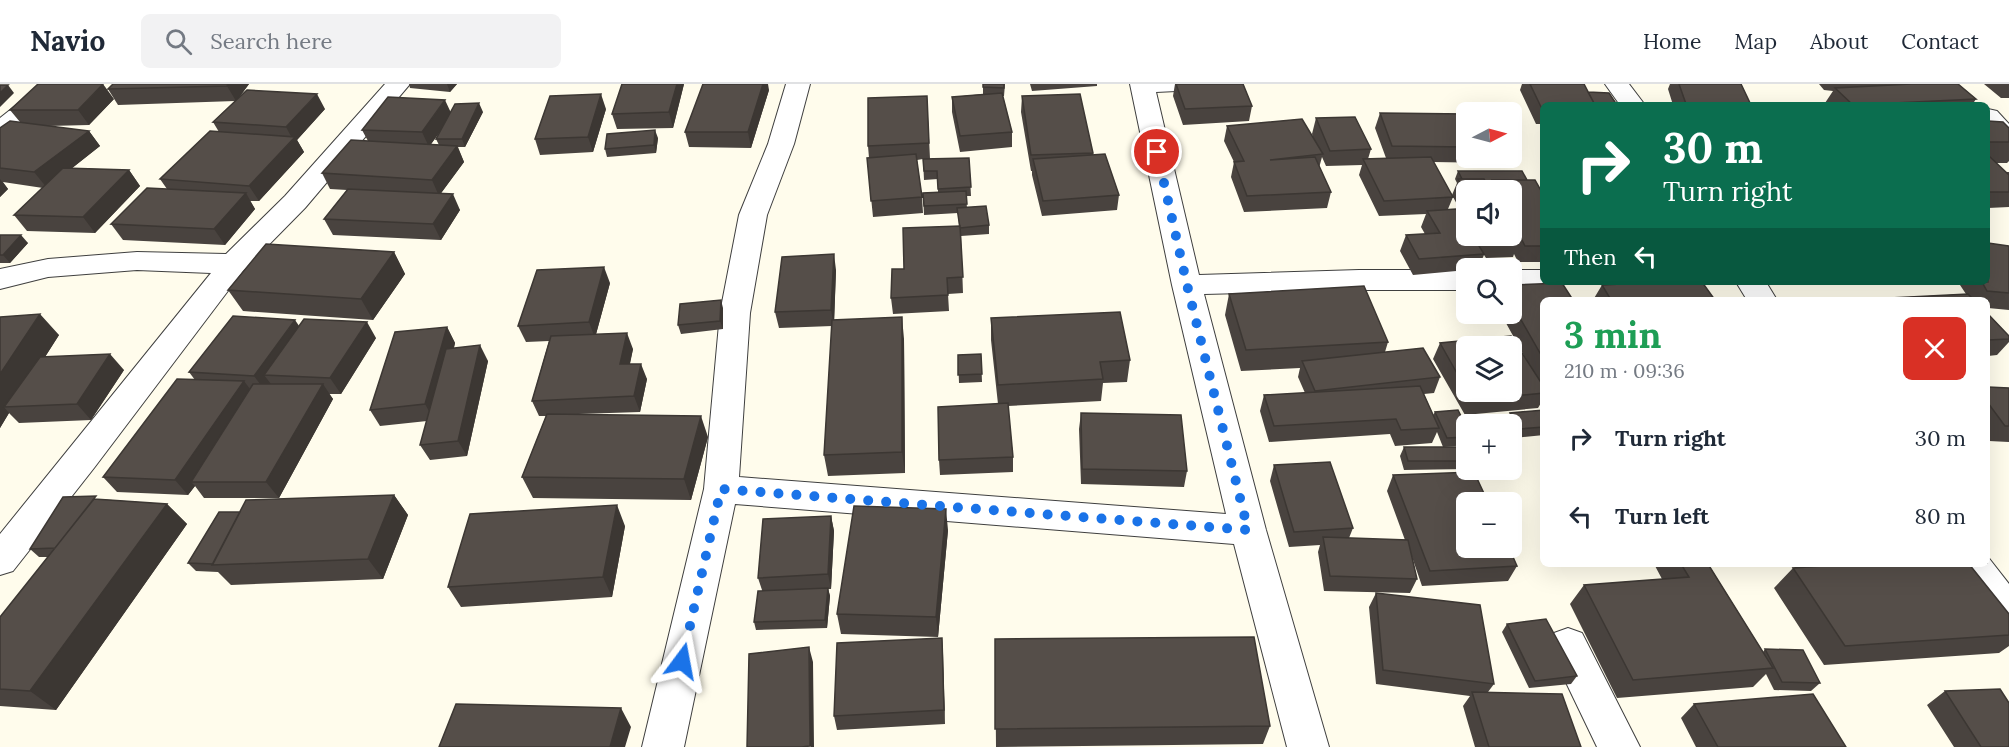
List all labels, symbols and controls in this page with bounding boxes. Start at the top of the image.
search box [141,14,561,68]
text: Navio [30,23,105,59]
icon: search [162,25,195,58]
text: Search here [210,27,332,55]
text: Home [1643,28,1701,55]
text: Map [1734,28,1777,55]
text: About [1810,28,1868,55]
text: Contact [1901,28,1979,55]
north arrow [1456,102,1522,168]
map controls [1456,102,1522,558]
text: 30 m [1663,121,1763,175]
pin [1131,126,1182,177]
icon: right [1564,126,1642,204]
icon: arrive [1140,135,1173,168]
text: Turn right [1663,174,1792,208]
button: sound [1456,180,1522,246]
icon: left [1629,240,1662,273]
text: Then [1564,243,1617,271]
button: search [1456,258,1522,324]
text: 3 min [1564,312,1662,358]
button: close [1903,317,1966,380]
button: layers [1456,336,1522,402]
text: 210 m · 09:36 [1564,358,1685,383]
button: + [1456,414,1522,480]
icon: right [1564,422,1597,455]
text: Turn right [1615,424,1726,452]
text: 30 m [1915,424,1966,452]
button: − [1456,492,1522,558]
icon: left [1564,500,1597,533]
text: Turn left [1615,502,1709,530]
text: 80 m [1915,502,1966,530]
position arrow [650,629,714,693]

